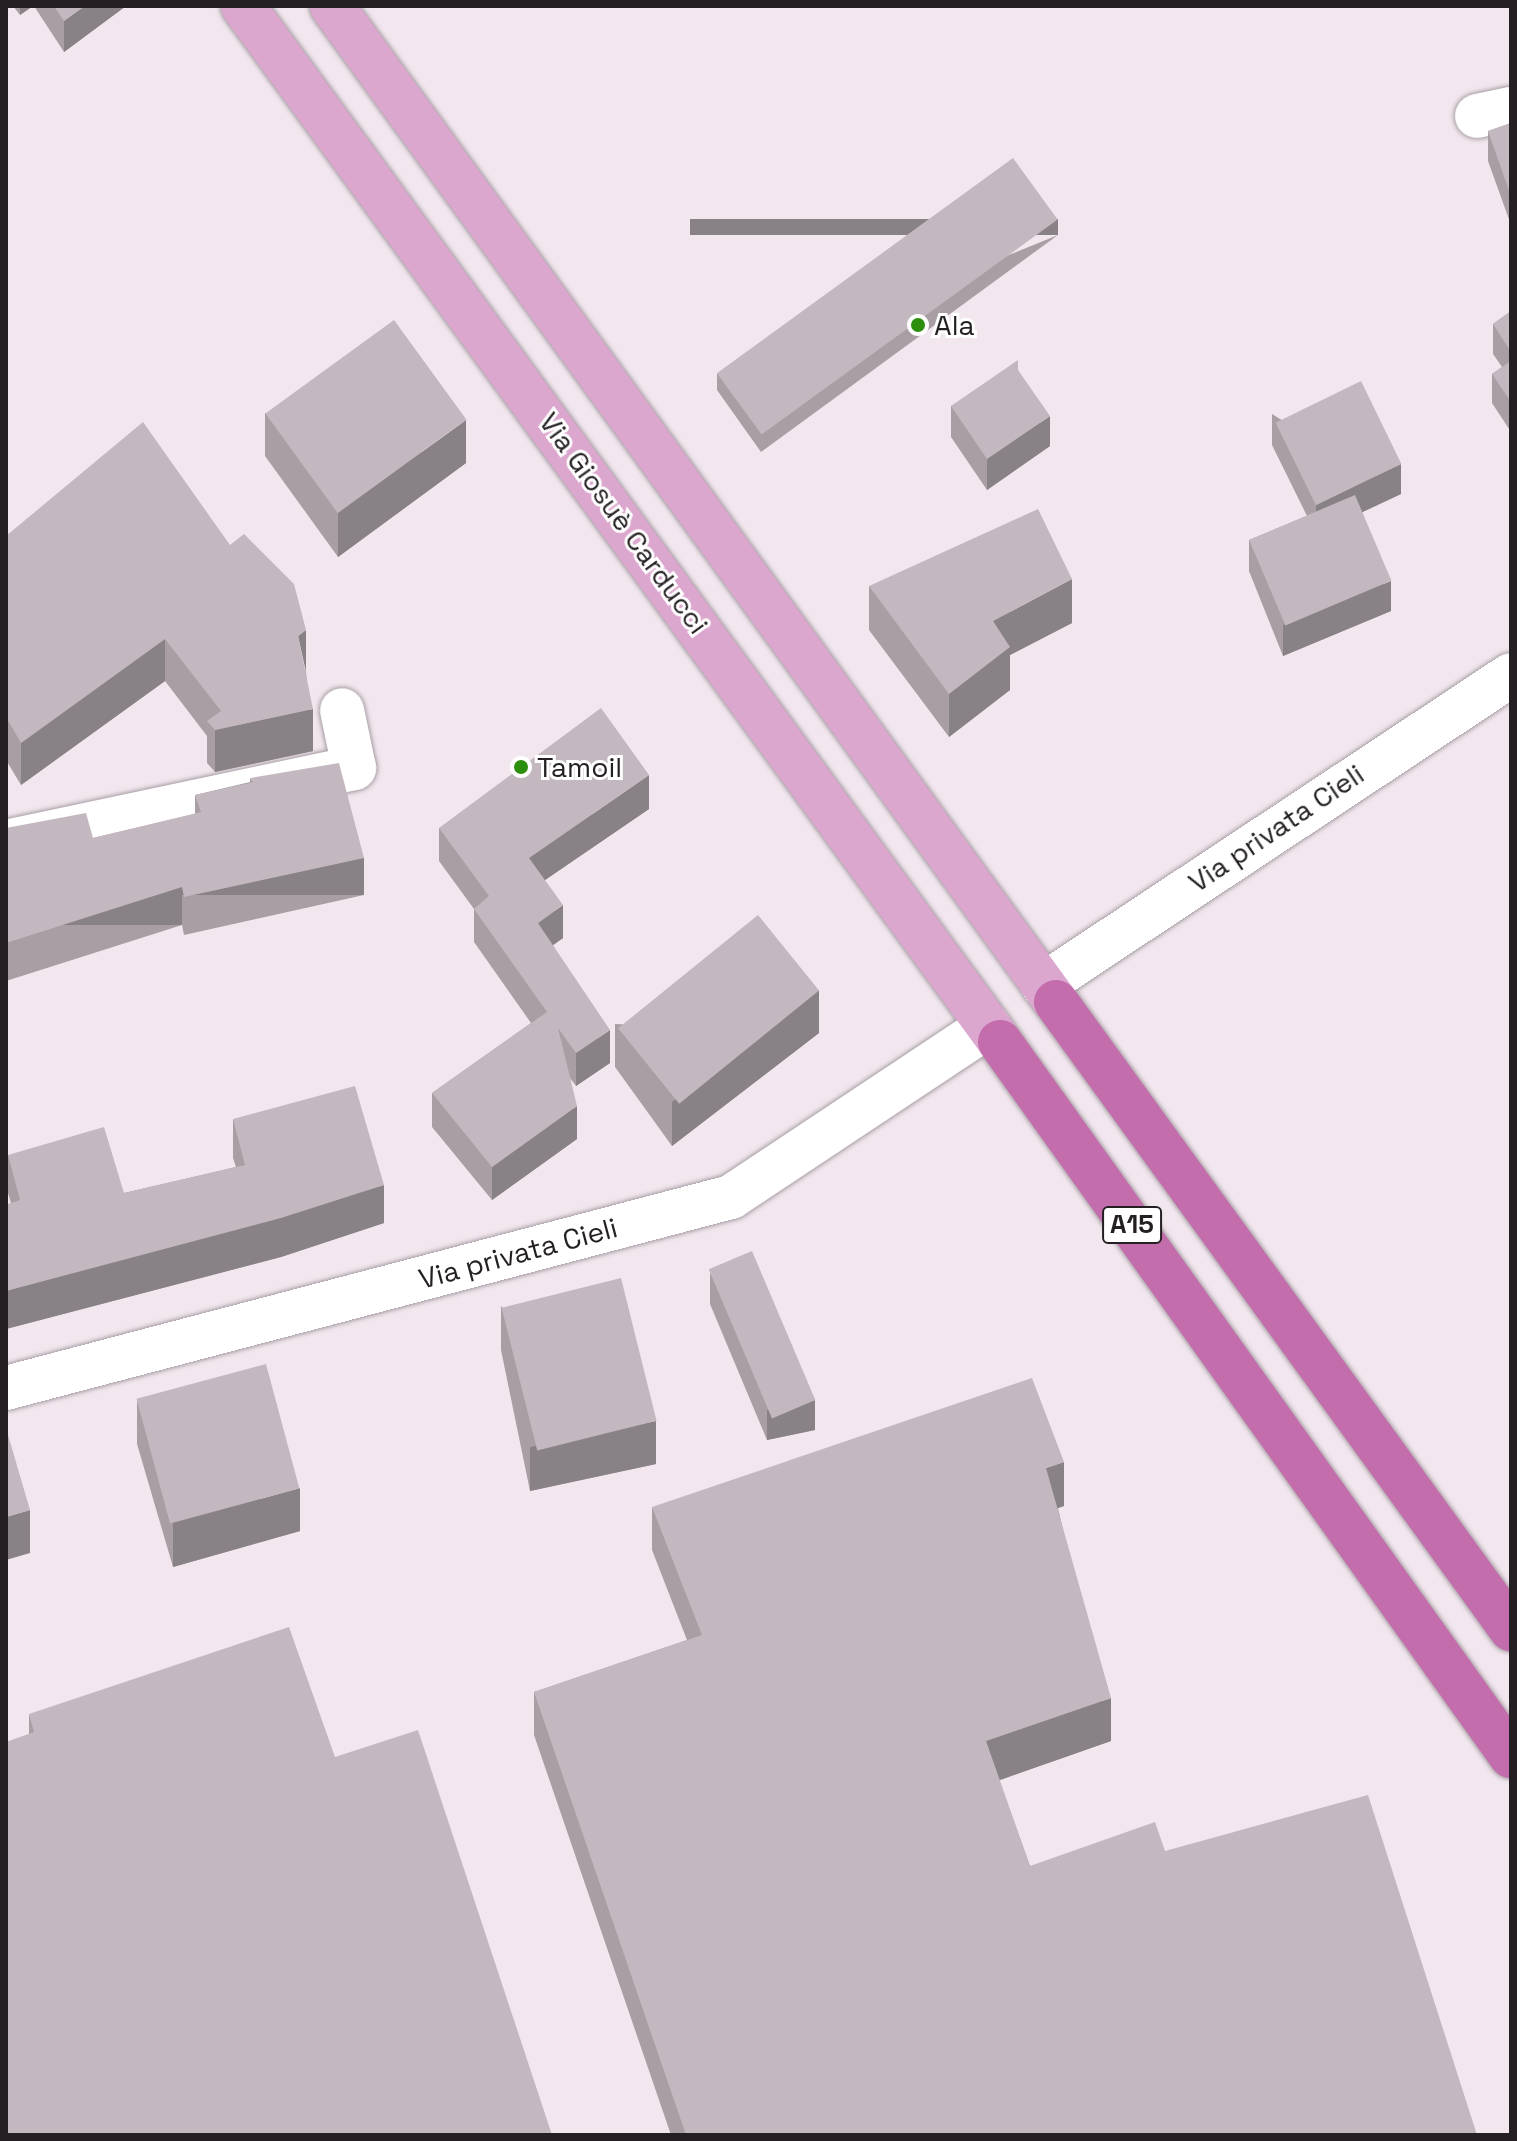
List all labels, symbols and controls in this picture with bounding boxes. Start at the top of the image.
place label: Ala [934,308,975,342]
marker: Ala [909,316,927,334]
street label: Via Giosuè Carducci [532,406,716,640]
place label: Tamoil [537,750,622,784]
street label: Via privata Cieli [1182,757,1370,899]
marker: Tamoil [512,758,530,776]
road number: A15 [1102,1203,1162,1247]
street label: Via privata Cieli [415,1210,621,1296]

